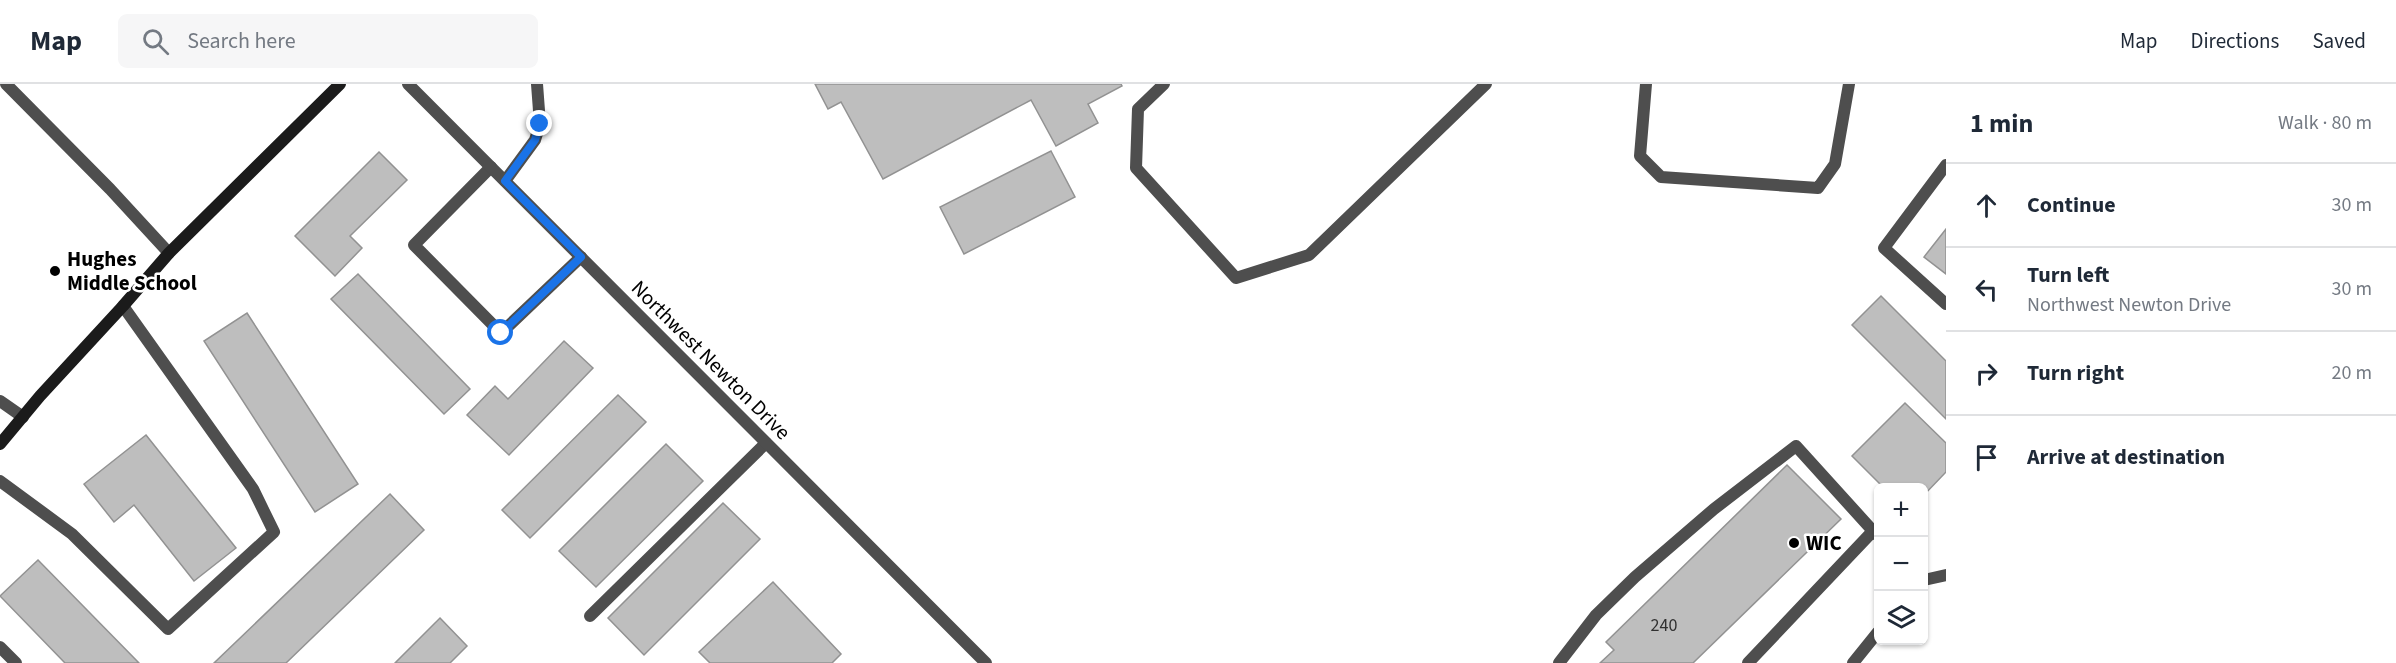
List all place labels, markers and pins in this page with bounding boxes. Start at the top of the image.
place label: Hughes Middle School [67,244,197,298]
marker: Hughes Middle School [48,264,62,278]
place label: WIC [1806,528,1842,558]
marker: WIC [1787,536,1801,550]

